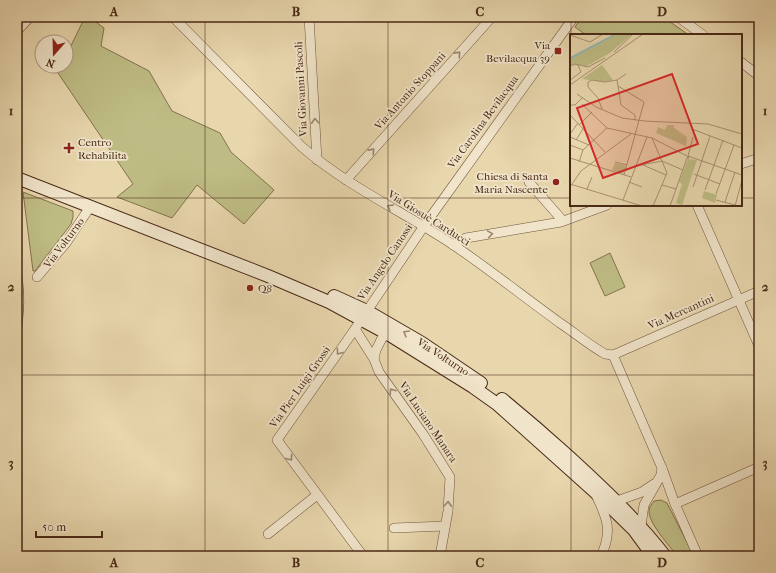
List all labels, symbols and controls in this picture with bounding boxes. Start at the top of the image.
text: A [109,4,119,19]
text: B [292,4,301,19]
text: C [476,4,485,19]
text: D [657,4,667,19]
north arrow [34,34,74,74]
inset map [570,34,742,206]
place label: Via Bevilacqua 39 [486,39,551,65]
street label: Via Giovanni Pascoli [292,40,310,138]
marker: Via Bevilacqua 39 [553,46,563,56]
street label: Via Antonio Stoppani [371,49,449,133]
one-way arrow [454,52,461,59]
text: N [44,55,57,70]
street label: Via Carolina Bevilacqua [444,72,522,172]
text: 1 [9,103,14,118]
text: 1 [763,103,768,118]
one-way arrow [311,118,320,124]
place label: Centro Rehabilita [78,136,128,162]
marker: Centro Rehabilita [63,142,75,154]
one-way arrow [367,149,374,156]
place label: Chiesa di Santa Maria Nascente [474,170,549,196]
marker: Chiesa di Santa Maria Nascente [551,177,561,187]
street label: Via Giosuè Carducci [385,187,473,249]
one-way arrow [387,204,394,211]
street label: Via Volturno [40,215,87,271]
street label: Via Angelo Canossi [354,221,416,303]
one-way arrow [487,230,493,238]
text: 2 [8,279,15,294]
text: 2 [762,279,769,294]
place label: Q8 [258,282,272,295]
marker: Q8 [245,283,255,293]
street label: Via Mercantini [645,291,717,333]
one-way arrow [403,331,410,338]
street label: Via Volturno [414,335,472,379]
street label: Via Pier Luigi Grossi [266,343,334,431]
one-way arrow [337,347,344,354]
street label: Via Luciano Manara [396,378,460,466]
one-way arrow [390,389,397,396]
one-way arrow [285,454,293,461]
text: 3 [8,455,14,471]
text: 3 [762,455,768,471]
one-way arrow [444,501,453,507]
scale bar [36,513,102,539]
text: 50 m [42,520,66,534]
text: A [109,555,119,570]
text: B [292,555,301,570]
text: C [476,555,485,570]
text: D [657,555,667,570]

